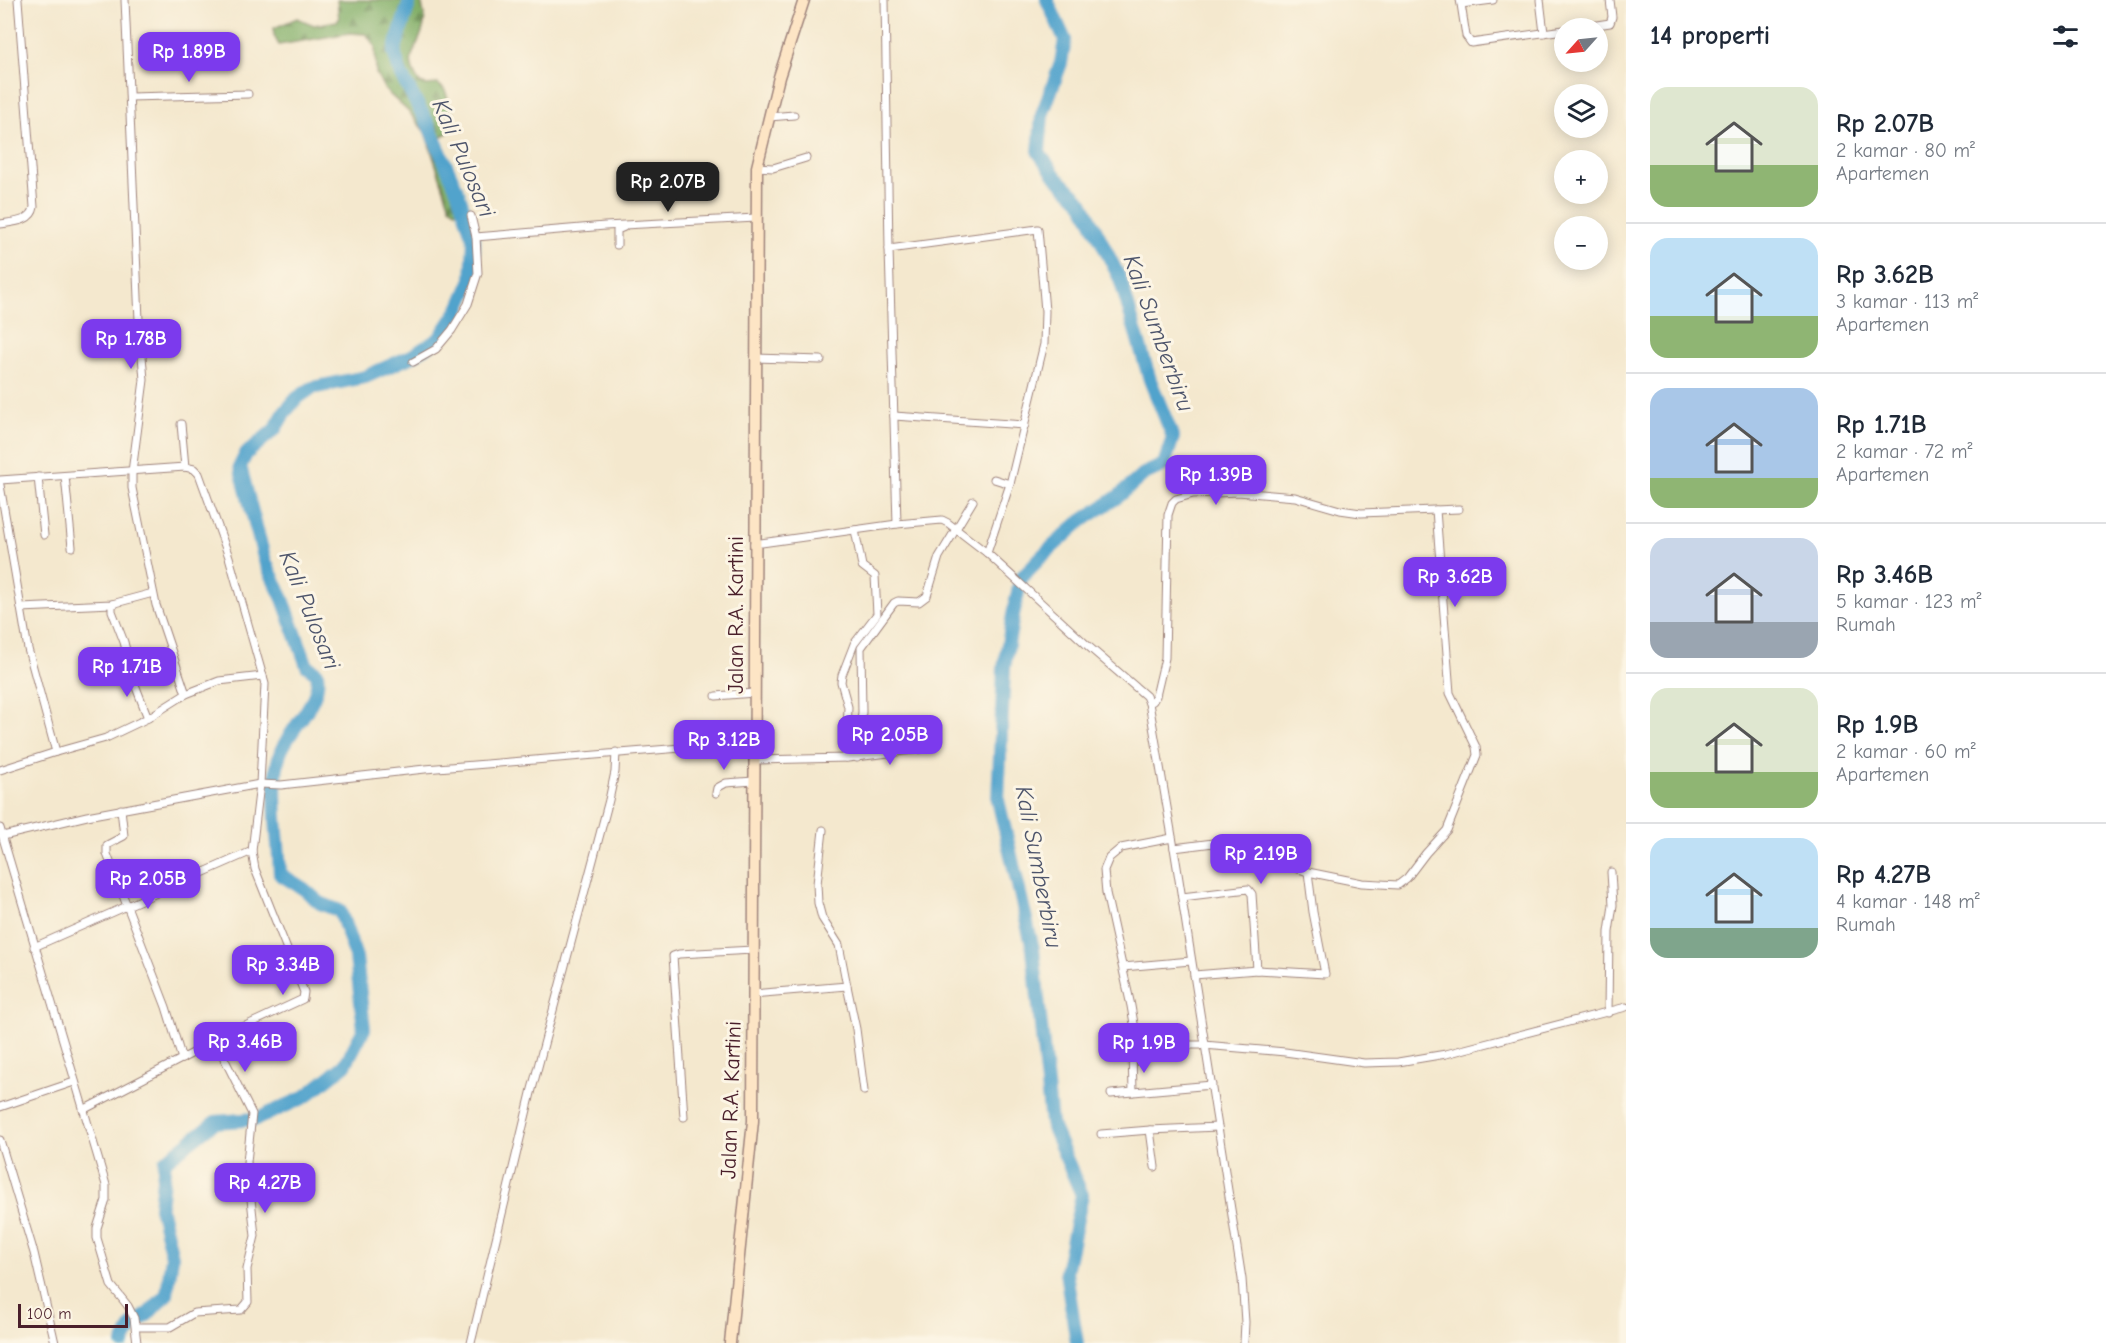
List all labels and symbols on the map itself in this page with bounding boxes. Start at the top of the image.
north arrow [1554,18,1608,72]
pin: Rp 1.89B [127,32,251,83]
water label: Kali Pulosari [427,95,502,222]
pin: Rp 2.07B [606,162,730,213]
water label: Kali Sumberbiru [1118,251,1200,415]
pin: Rp 1.78B [69,319,193,370]
pin: Rp 1.39B [1154,455,1278,506]
street label: Jalan R.A. Kartini [723,536,749,694]
water label: Kali Pulosari [274,547,347,674]
pin: Rp 3.62B [1393,557,1517,608]
pin: Rp 1.71B [65,647,189,698]
pin: Rp 2.05B [828,715,952,766]
pin: Rp 3.12B [662,720,786,771]
water label: Kali Sumberbiru [1010,783,1068,951]
pin: Rp 2.19B [1199,834,1323,885]
pin: Rp 2.05B [86,859,210,910]
pin: Rp 3.34B [221,945,345,996]
street label: Jalan R.A. Kartini [715,1021,747,1179]
pin: Rp 3.46B [183,1022,307,1073]
pin: Rp 1.9B [1089,1023,1199,1074]
pin: Rp 4.27B [203,1163,327,1214]
scale bar [18,1301,128,1328]

